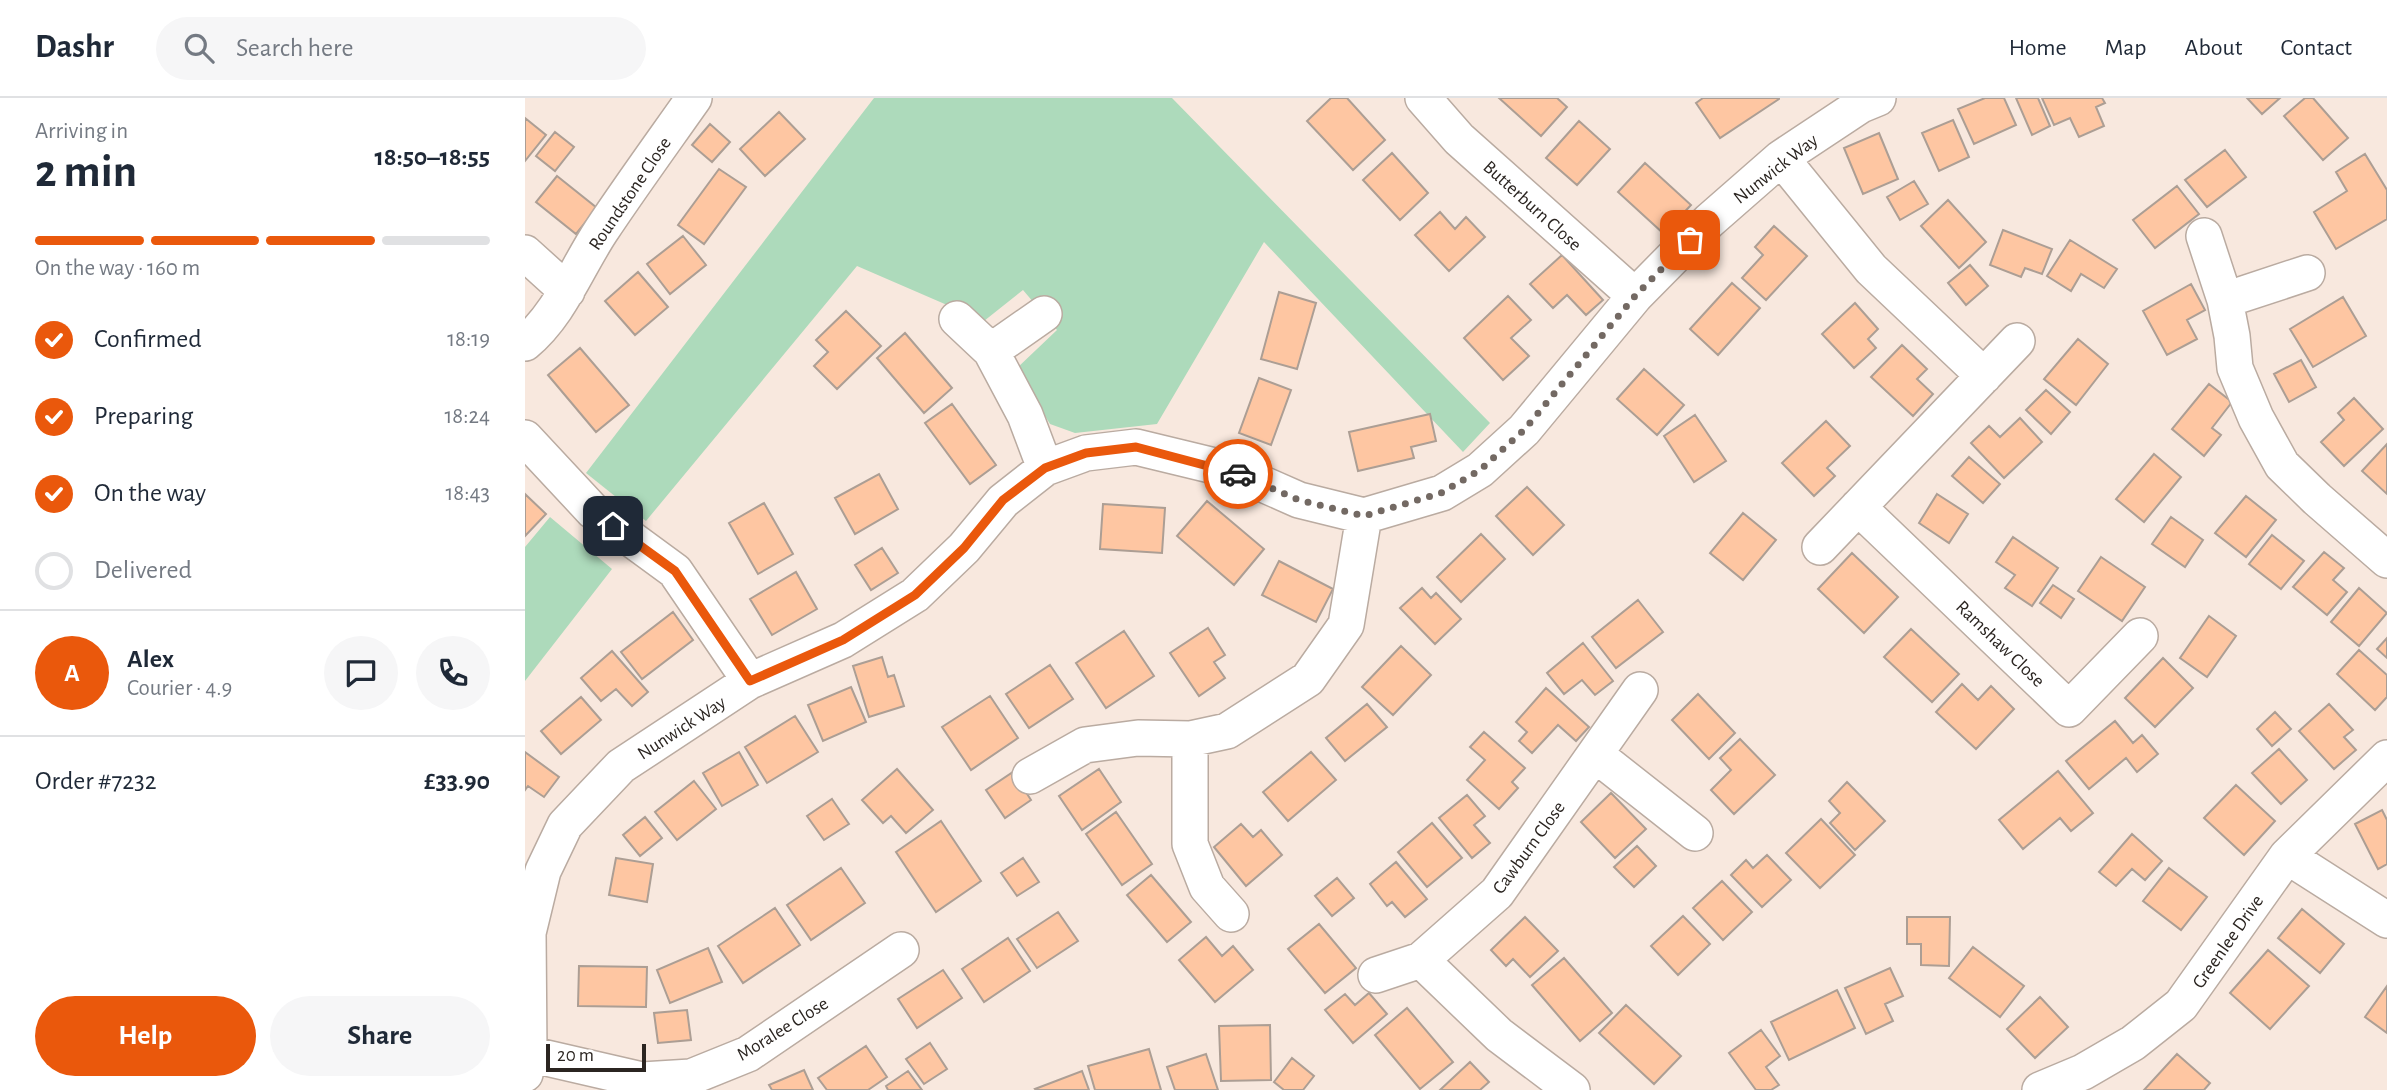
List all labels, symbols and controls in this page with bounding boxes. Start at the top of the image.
search box [156,17,646,80]
icon: search [180,29,218,67]
text: Dashr [35,31,114,64]
text: Search here [236,35,353,61]
text: Home [2009,36,2067,60]
text: Map [2105,36,2147,60]
text: About [2185,36,2242,60]
text: Contact [2280,36,2352,60]
text: Arriving in [35,120,128,143]
street label: Nunwick Way [1730,131,1822,208]
street label: Roundstone Close [586,134,675,254]
text: 18:50–18:55 [375,144,490,170]
text: 2 min [35,149,137,195]
street label: Butterburn Close [1479,157,1585,255]
pin [1660,210,1720,270]
icon: bag [1671,221,1709,259]
text: On the way · 160 m [35,257,200,280]
icon: check [35,321,73,359]
text: Confirmed [94,326,202,352]
text: 18:19 [447,328,490,351]
icon: check [35,398,73,436]
text: Preparing [94,403,193,429]
text: 18:24 [444,405,490,428]
courier [1203,439,1273,509]
icon: car [1219,455,1257,493]
icon: check [35,475,73,513]
text: On the way [94,480,206,506]
text: 18:43 [445,482,490,505]
pin [583,496,643,556]
icon: home [594,507,632,545]
text: Delivered [94,557,192,583]
street label: Ramshaw Close [1952,597,2048,691]
button: chat [324,636,398,710]
button: phone [416,636,490,710]
text: Alex [127,646,174,672]
text: A [64,660,80,686]
text: Courier · 4.9 [127,677,232,700]
street label: Nunwick Way [634,693,729,764]
text: Order #7232 [35,768,157,794]
text: £33.90 [424,768,490,794]
street label: Cawburn Close [1489,798,1569,898]
street label: Greenlee Drive [2189,892,2267,992]
street label: Moralee Close [734,994,832,1065]
button: Help [35,996,256,1076]
button: Share [270,996,490,1076]
scale bar [546,1041,646,1073]
text: 20 m [557,1046,594,1065]

